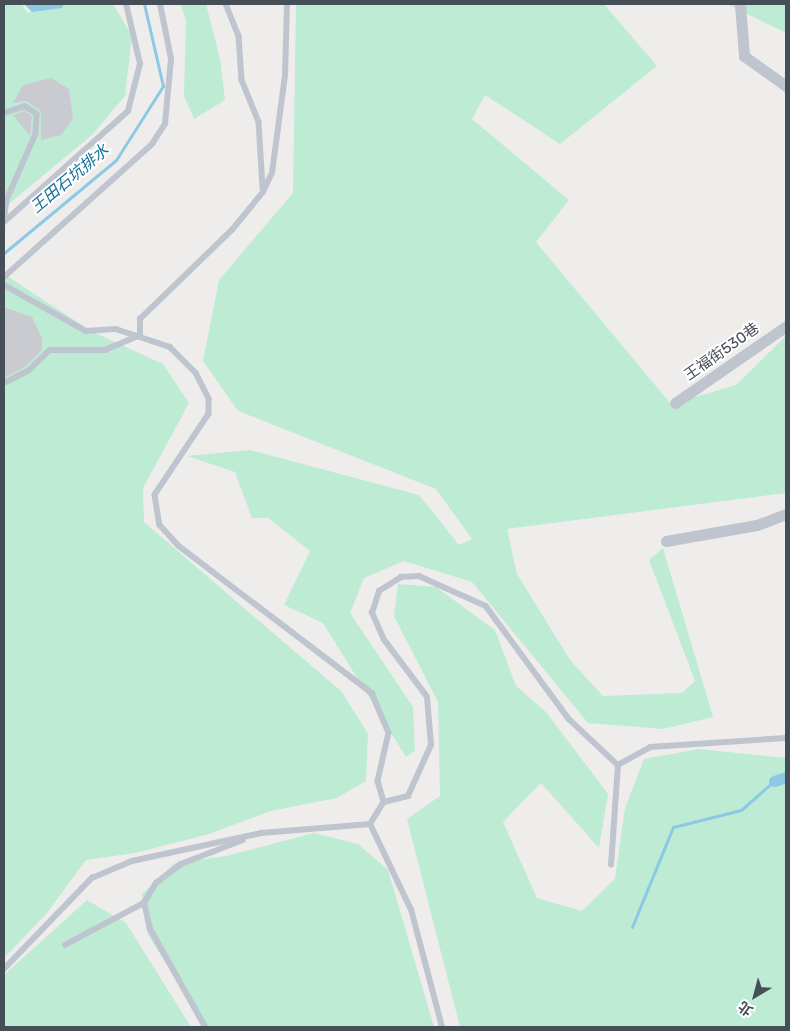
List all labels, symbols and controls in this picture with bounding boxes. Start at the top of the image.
water label: 王田石坑排水 [27,141,113,217]
street label: 王福街530巷 [681,320,763,384]
north arrow [730,971,780,1021]
text: 北 [735,997,756,1019]

